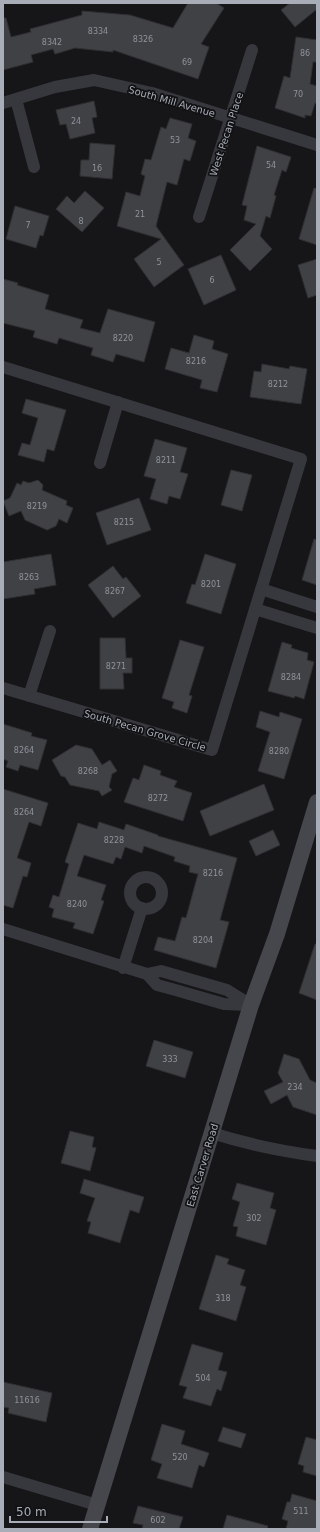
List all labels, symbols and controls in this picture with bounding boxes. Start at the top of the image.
house number: 8334 [88,27,108,36]
house number: 8326 [133,35,153,44]
house number: 8342 [42,38,62,47]
house number: 86 [300,49,310,58]
house number: 69 [182,58,192,67]
street label: South Mill Avenue [127,84,216,119]
house number: 70 [293,90,303,99]
street label: West Pecan Place [208,91,245,177]
house number: 24 [71,117,81,126]
house number: 53 [170,136,180,145]
house number: 54 [266,161,276,170]
house number: 16 [92,164,102,173]
house number: 21 [135,210,145,219]
house number: 8 [78,217,84,226]
house number: 7 [25,221,31,230]
house number: 5 [156,258,162,267]
house number: 6 [209,276,215,285]
house number: 8220 [113,334,133,343]
house number: 8216 [186,357,206,366]
house number: 8212 [268,380,288,389]
house number: 8211 [156,456,176,465]
house number: 8219 [27,502,47,511]
house number: 8215 [114,518,134,527]
house number: 8263 [19,573,39,582]
house number: 8201 [201,580,221,589]
house number: 8267 [105,587,125,596]
house number: 8271 [106,662,126,671]
house number: 8284 [281,673,301,682]
street label: South Pecan Grove Circle [83,708,207,753]
house number: 8264 [14,746,34,755]
house number: 8280 [269,747,289,756]
house number: 8268 [78,767,98,776]
house number: 8272 [148,794,168,803]
house number: 8264 [14,808,34,817]
house number: 8228 [104,836,124,845]
house number: 8216 [203,869,223,878]
house number: 8240 [67,900,87,909]
house number: 8204 [193,936,213,945]
house number: 333 [162,1055,178,1064]
house number: 234 [287,1083,303,1092]
street label: East Carver Road [185,1122,220,1208]
house number: 302 [246,1214,262,1223]
house number: 318 [215,1294,231,1303]
house number: 504 [195,1374,211,1383]
house number: 11616 [14,1396,40,1405]
house number: 520 [172,1453,188,1462]
scale bar [10,1498,107,1524]
text: 50 m [16,1505,47,1519]
house number: 511 [293,1507,309,1516]
house number: 602 [150,1516,166,1525]

